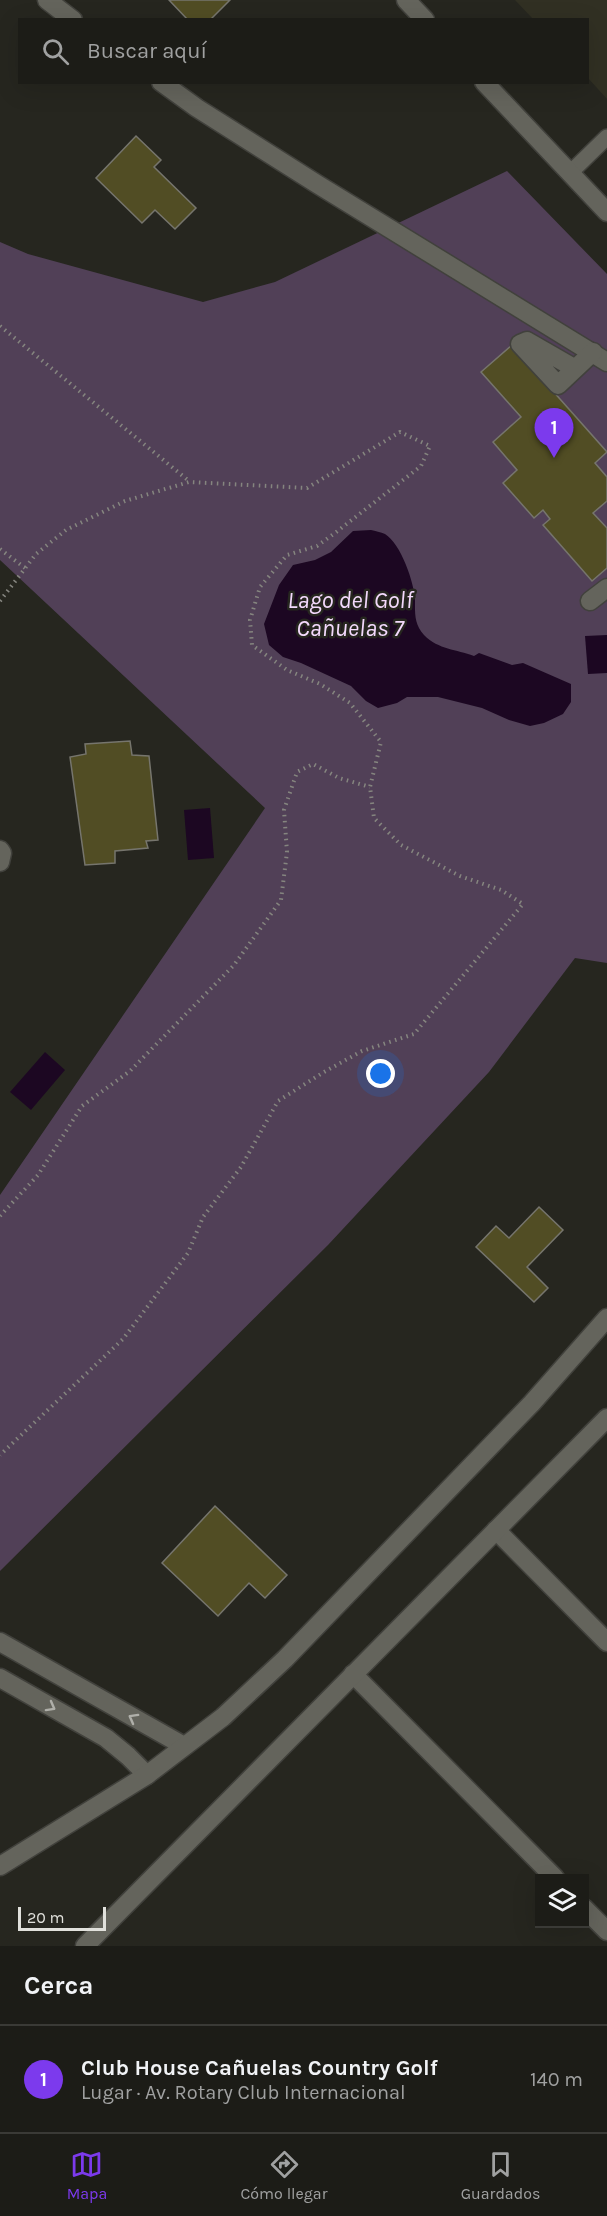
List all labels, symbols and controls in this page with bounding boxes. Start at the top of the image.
search box [18,18,589,84]
icon: search [39,35,72,68]
text: Buscar aquí [87,38,207,64]
pin: 1 [534,408,574,458]
water label: Lago del Golf Cañuelas 7 [287,586,415,642]
your location [366,1059,395,1088]
one-way arrow [45,1700,55,1711]
one-way arrow [129,1713,140,1725]
map controls [535,1874,589,1928]
button: layers [535,1874,589,1928]
scale bar [18,1904,106,1932]
text: 20 m [27,1908,65,1927]
text: Cerca [24,1970,93,2001]
text: Club House Cañuelas Country Golf [81,2055,438,2081]
text: 1 [40,2068,47,2091]
text: 140 m [530,2068,583,2091]
text: Lugar · Av. Rotary Club Internacional [81,2081,406,2104]
tab: Mapa [67,2148,107,2203]
tab: Cómo llegar [241,2148,327,2203]
tab: Guardados [461,2148,540,2203]

